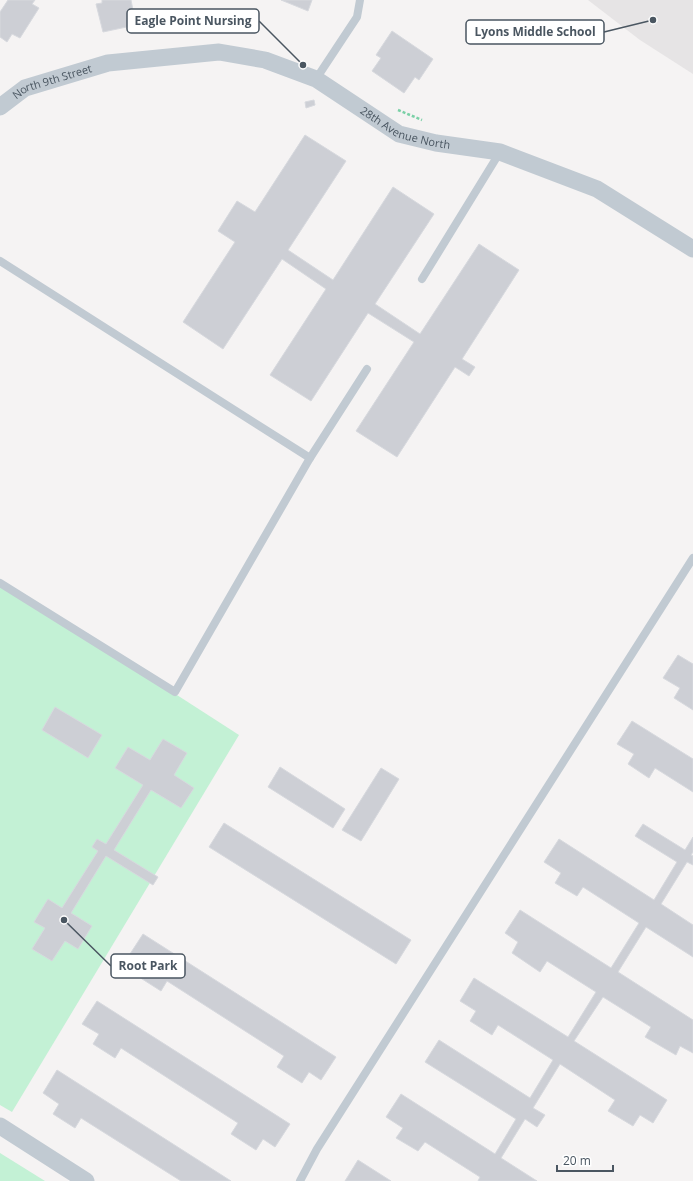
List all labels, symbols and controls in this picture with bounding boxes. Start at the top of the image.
callout: Eagle Point Nursing [127,9,259,33]
text: Eagle Point Nursing [135,12,252,29]
callout: Lyons Middle School [466,20,604,44]
text: Lyons Middle School [474,23,596,40]
street label: North 9th Street [9,60,94,102]
street label: 28th Avenue North [358,102,451,152]
callout: Root Park [111,954,185,978]
text: Root Park [119,957,178,974]
scale bar [557,1147,613,1173]
text: 20 m [563,1152,591,1169]

